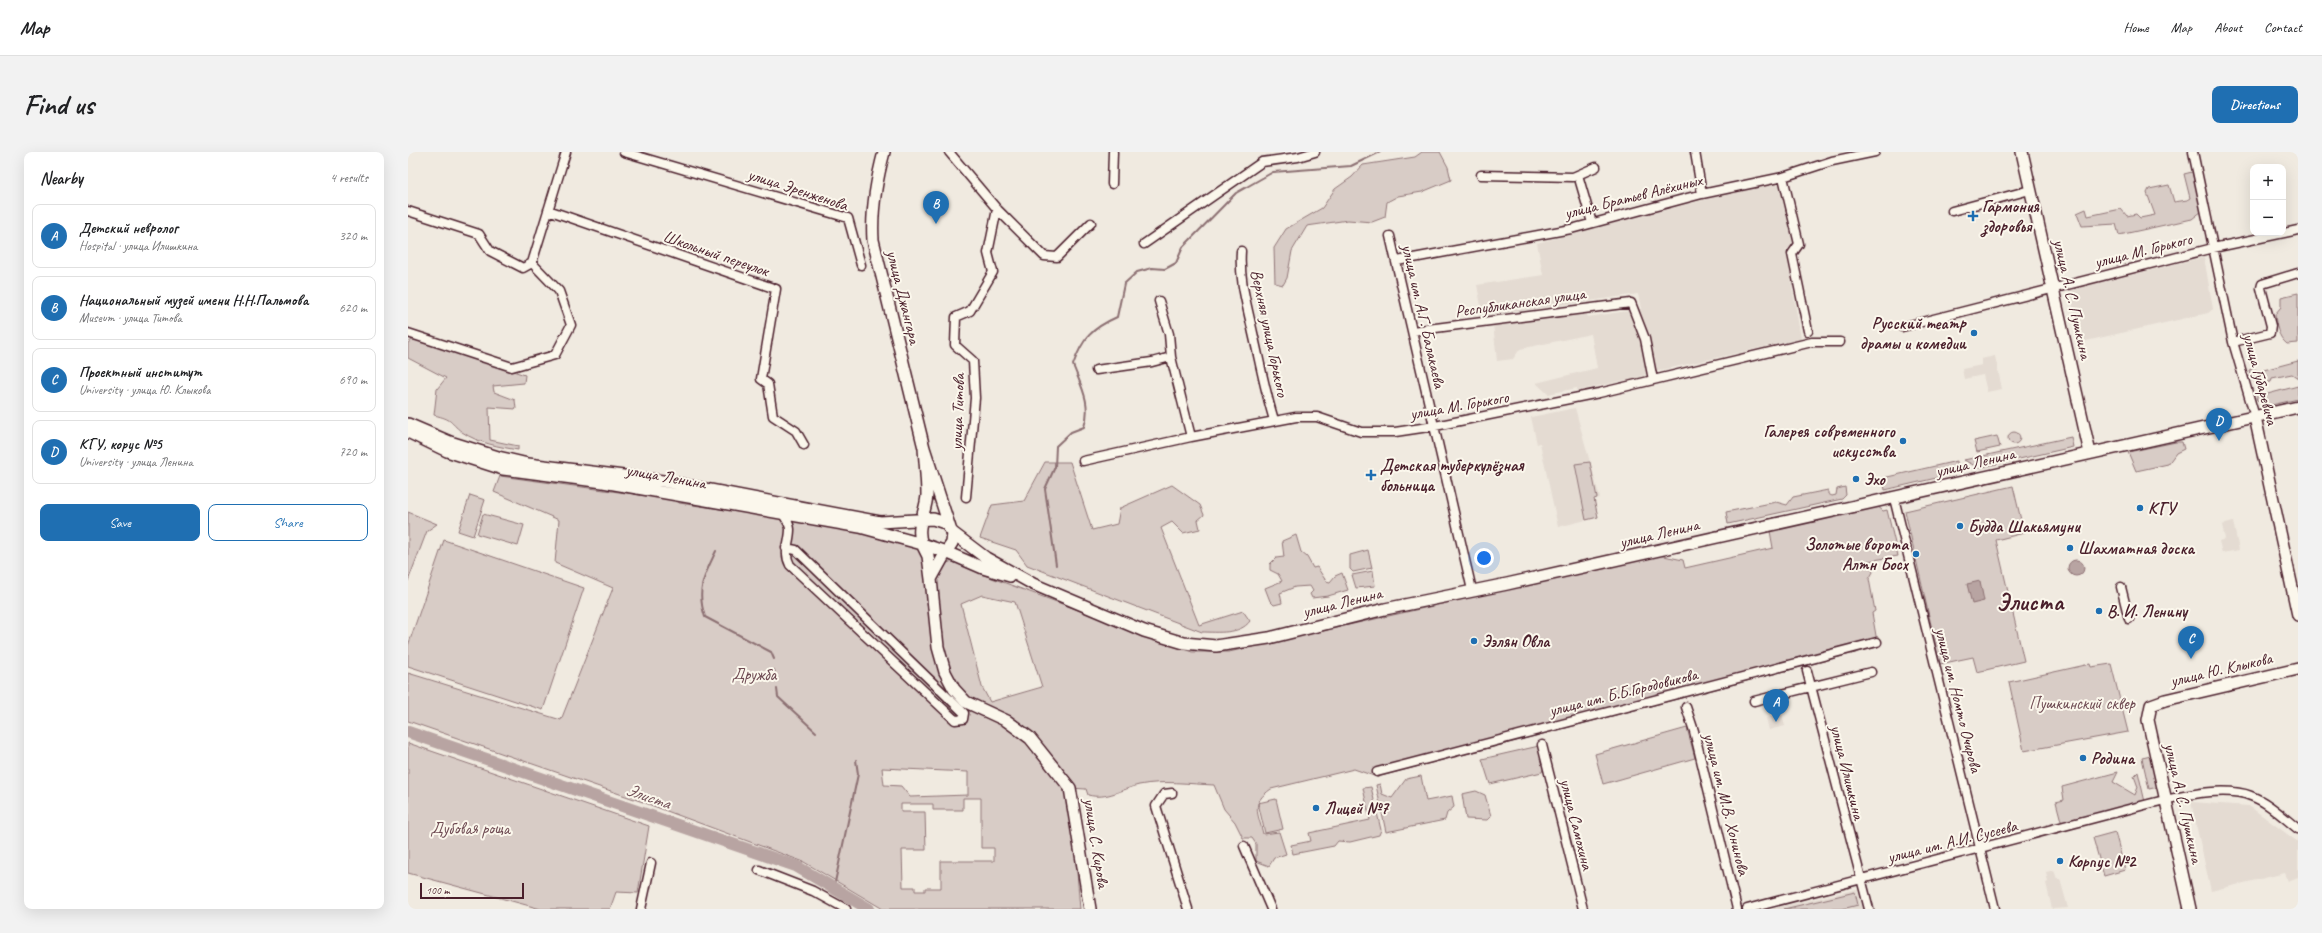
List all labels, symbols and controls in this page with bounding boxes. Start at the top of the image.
text: Map [20,16,50,40]
text: Home [2123,19,2149,36]
text: Map [2171,19,2192,36]
text: About [2214,19,2242,36]
text: Contact [2264,19,2302,36]
button: Directions [2212,86,2298,123]
text: Find us [24,87,94,122]
street label: улица Эренженова [744,163,852,216]
map controls [2250,164,2286,236]
button: + [2250,164,2286,200]
text: Nearby [40,168,83,189]
street label: улица Братьев Алёхиных [1561,169,1705,224]
text: 4 results [330,170,368,186]
pin: B [923,191,949,224]
place label: Гармония здоровья [1980,196,2039,238]
button: − [2250,200,2286,236]
marker: Гармония здоровья [1967,210,1979,222]
text: Детский невролог [79,219,178,238]
street label: Школьный переулок [660,226,773,282]
text: A [51,228,57,244]
text: 320 m [339,228,367,244]
street label: улица М. Горького [2091,228,2195,273]
street label: улица А. С. Пушкина [2048,236,2097,363]
text: Hospital · улица Илишкина [79,238,197,254]
street label: улица им. А.Г. Балакаева [1397,241,1451,391]
street label: улица Джангара [881,247,926,348]
street label: Верхняя улица Горького [1246,268,1293,400]
street label: Республиканская улица [1454,283,1589,322]
text: Национальный музей имени Н.Н.Пальмова [79,291,308,310]
text: B [51,300,57,316]
text: 620 m [339,300,367,316]
text: Museum · улица Титова [79,310,182,326]
place label: Русский театр драмы и комедии [1860,313,1968,354]
marker: Русский театр драмы и комедии [1969,328,1979,338]
street label: улица Губаревича [2238,330,2283,428]
text: Проектный институт [79,363,202,382]
street label: улица Титова [946,371,969,452]
text: C [51,372,57,388]
text: 690 m [339,372,367,388]
text: University · улица Ю. Клыкова [79,382,211,398]
street label: улица М. Горького [1407,386,1511,425]
pin: D [2206,408,2232,441]
place label: Галерея современного искусства [1763,421,1897,462]
text: КГУ, корус №5 [79,435,162,454]
marker: Галерея современного искусства [1898,436,1908,446]
street label: улица Ленина [1932,443,2019,482]
text: D [50,444,58,460]
text: 720 m [339,444,367,460]
text: University · улица Ленина [79,454,193,470]
place label: Детская туберкулёзная больница [1380,455,1525,496]
street label: улица Ленина [623,459,710,494]
marker: Детская туберкулёзная больница [1365,469,1377,481]
place label: Эхо [1864,469,1886,490]
marker: Эхо [1851,474,1861,484]
place label: КГУ [2148,498,2178,519]
marker: КГУ [2135,503,2145,513]
button: Save [40,504,200,541]
button: Share [208,504,368,541]
street label: улица Ленина [1616,514,1703,553]
place label: Будда Шакьямуни [1968,516,2081,537]
marker: Будда Шакьямуни [1955,521,1965,531]
place label: Золотые ворота Алтн Босх [1805,534,1910,575]
place label: Шахматная доска [2078,538,2195,559]
marker: Шахматная доска [2065,543,2075,553]
your location [1474,548,1494,568]
marker: Золотые ворота Алтн Босх [1911,549,1921,559]
street label: улица Ленина [1299,582,1386,623]
district label: Элиста [1996,586,2066,618]
place label: В. И. Ленину [2107,601,2189,622]
marker: В. И. Ленину [2094,606,2104,616]
street label: улица им. Номто Очирова [1930,625,1987,776]
pin: C [2178,626,2204,659]
place label: Ээлян Овла [1482,631,1551,652]
marker: Ээлян Овла [1469,636,1479,646]
street label: улица Ю. Клыкова [2167,647,2275,692]
street label: улица им. Б.Б.Городовикова [1546,663,1701,721]
park label: Дружба [732,664,777,685]
pin: A [1763,689,1789,722]
park label: Пушкинский сквер [2029,693,2136,714]
street label: улица Илишкина [1825,722,1870,824]
street label: улица им. М.В. Хонинова [1698,730,1755,879]
street label: улица А. С. Пушкина [2159,740,2208,867]
place label: Родина [2091,748,2136,769]
marker: Родина [2078,753,2088,763]
street label: улица Самохина [1555,775,1598,873]
water label: Элиста [623,778,675,814]
street label: улица С. Кирова [1079,796,1114,891]
place label: Лицей №7 [1324,798,1391,819]
marker: Лицей №7 [1311,803,1321,813]
street label: улица им. А.И. Сусеева [1884,815,2021,868]
park label: Дубовая роща [430,818,512,839]
place label: Корпус №2 [2068,851,2137,872]
marker: Корпус №2 [2055,856,2065,866]
scale bar [420,881,524,900]
text: 100 m [426,883,450,897]

